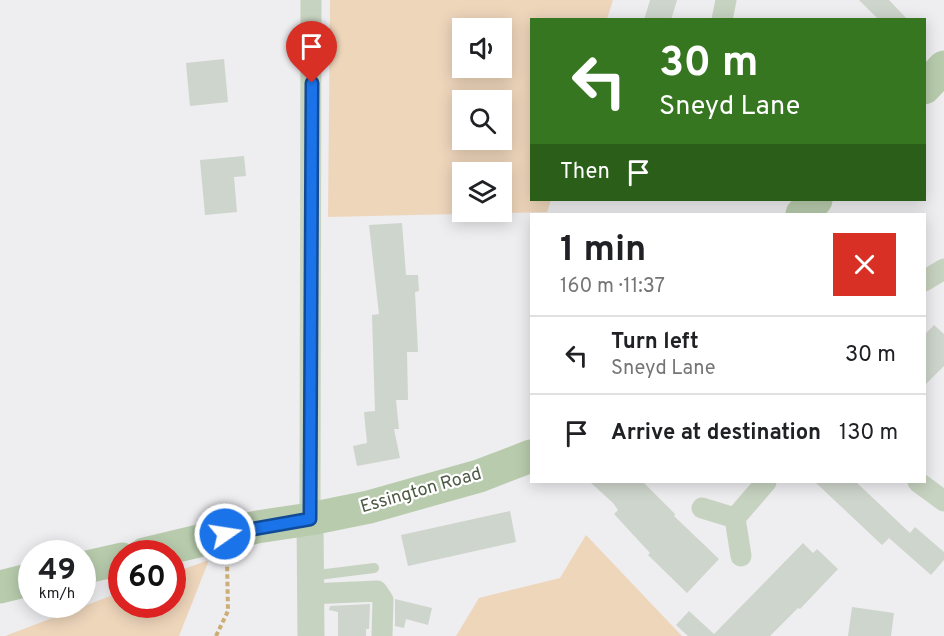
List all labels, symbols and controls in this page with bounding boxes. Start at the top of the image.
map controls [452,18,512,222]
button: sound [452,18,512,78]
pin [286,21,337,83]
icon: arrive [295,30,328,63]
text: 30 m [659,38,758,91]
icon: left [560,42,638,120]
button: search [452,90,512,150]
text: Sneyd Lane [659,90,800,124]
icon: arrive [622,156,655,189]
text: Then [560,159,610,186]
button: layers [452,162,512,222]
text: 1 min [560,228,646,274]
button: close [833,233,896,296]
text: 160 m · 11:37 [560,274,665,300]
text: Turn left [611,329,699,356]
icon: left [560,339,593,372]
text: 30 m [845,342,896,369]
text: Sneyd Lane [611,356,716,382]
icon: arrive [560,417,593,450]
text: Arrive at destination [611,420,821,447]
text: 130 m [839,420,898,447]
street label: Essington Road [358,463,484,519]
position arrow [193,502,257,566]
speed limit sign: 60 [108,540,186,618]
text: 49 [38,553,76,590]
text: km/h [39,585,75,604]

